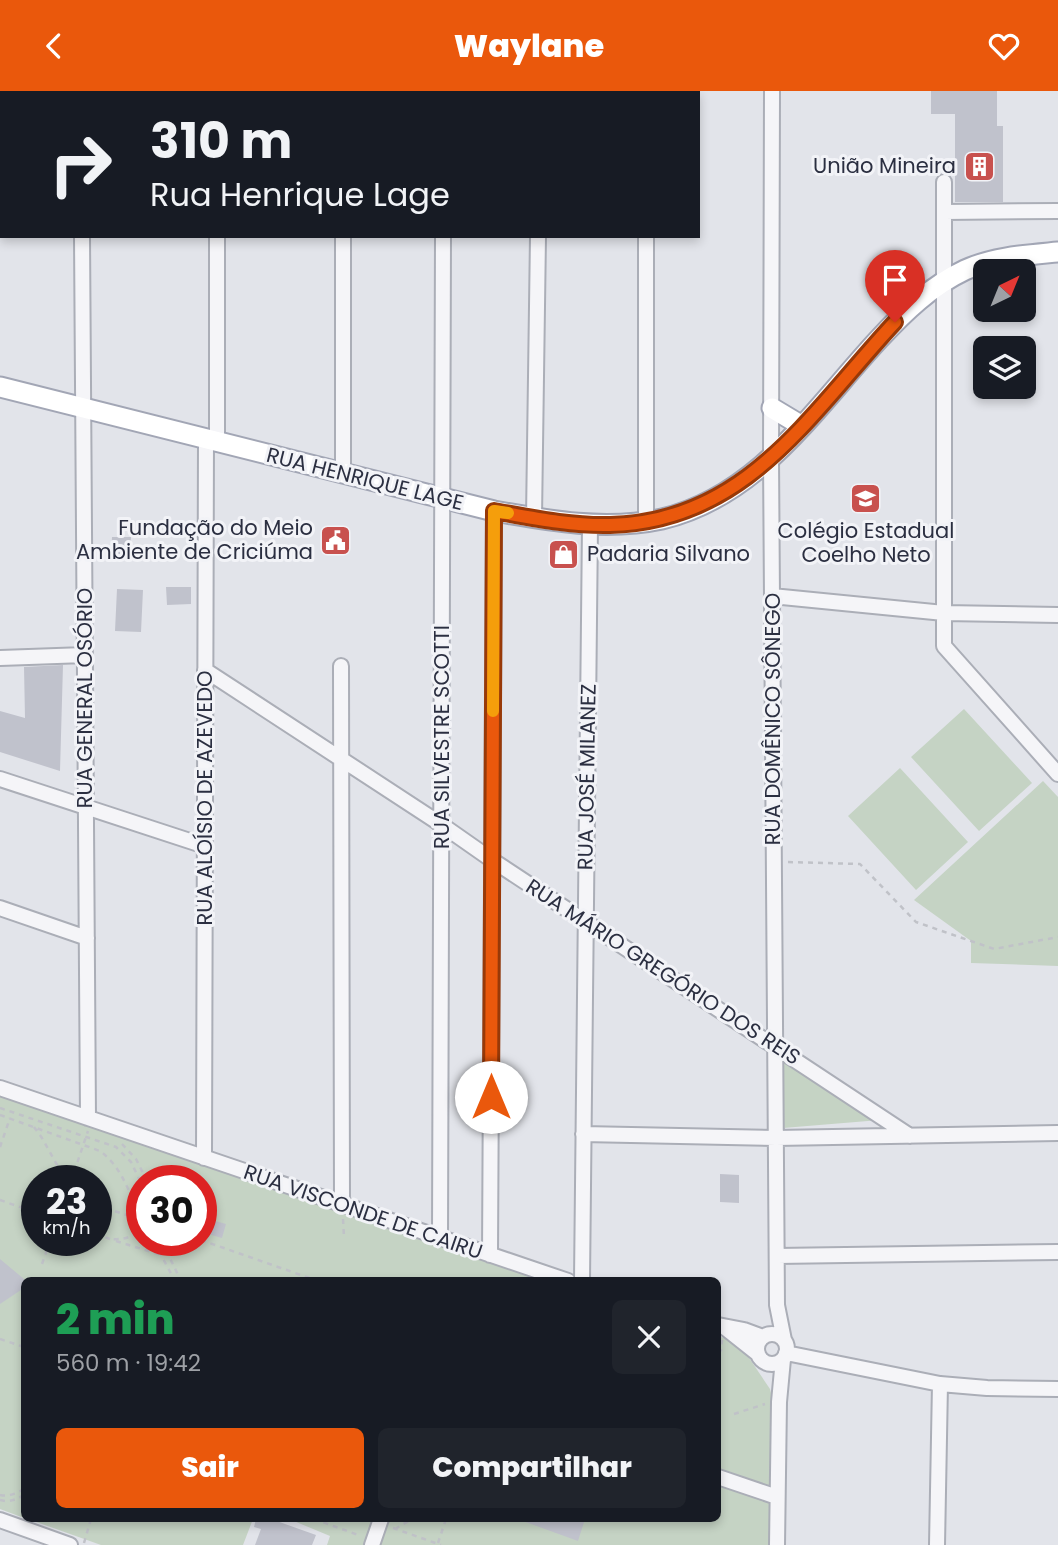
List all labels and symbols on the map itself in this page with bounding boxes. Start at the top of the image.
building icon: União Mineira [962,149,996,183]
place label: União Mineira [813,151,956,180]
pin [865,250,925,322]
north arrow [973,259,1036,322]
street label: RUA HENRIQUE LAGE [264,440,467,517]
school or university icon: Colégio Estadual Coelho Neto [849,482,883,516]
place label: Fundação do Meio Ambiente de Criciúma [76,513,313,566]
place label: Colégio Estadual Coelho Neto [778,516,954,569]
public building icon: Fundação do Meio Ambiente de Criciúma [319,523,353,557]
shop icon: Padaria Silvano [547,537,581,571]
place label: Padaria Silvano [587,539,750,568]
street label: RUA GENERAL OSÓRIO [70,588,99,808]
street label: RUA DOMÊNICO SÔNEGO [758,593,787,845]
street label: RUA SILVESTRE SCOTTI [427,625,456,849]
street label: RUA ALOÍSIO DE AZEVEDO [190,670,219,926]
street label: RUA JOSÉ MILANEZ [570,684,603,870]
street label: RUA MÁRIO GREGÓRIO DOS REIS [520,872,806,1071]
position arrow [454,1060,528,1134]
street label: RUA VISCONDE DE CAIRU [240,1157,486,1266]
speed limit sign: 30 [126,1165,217,1256]

